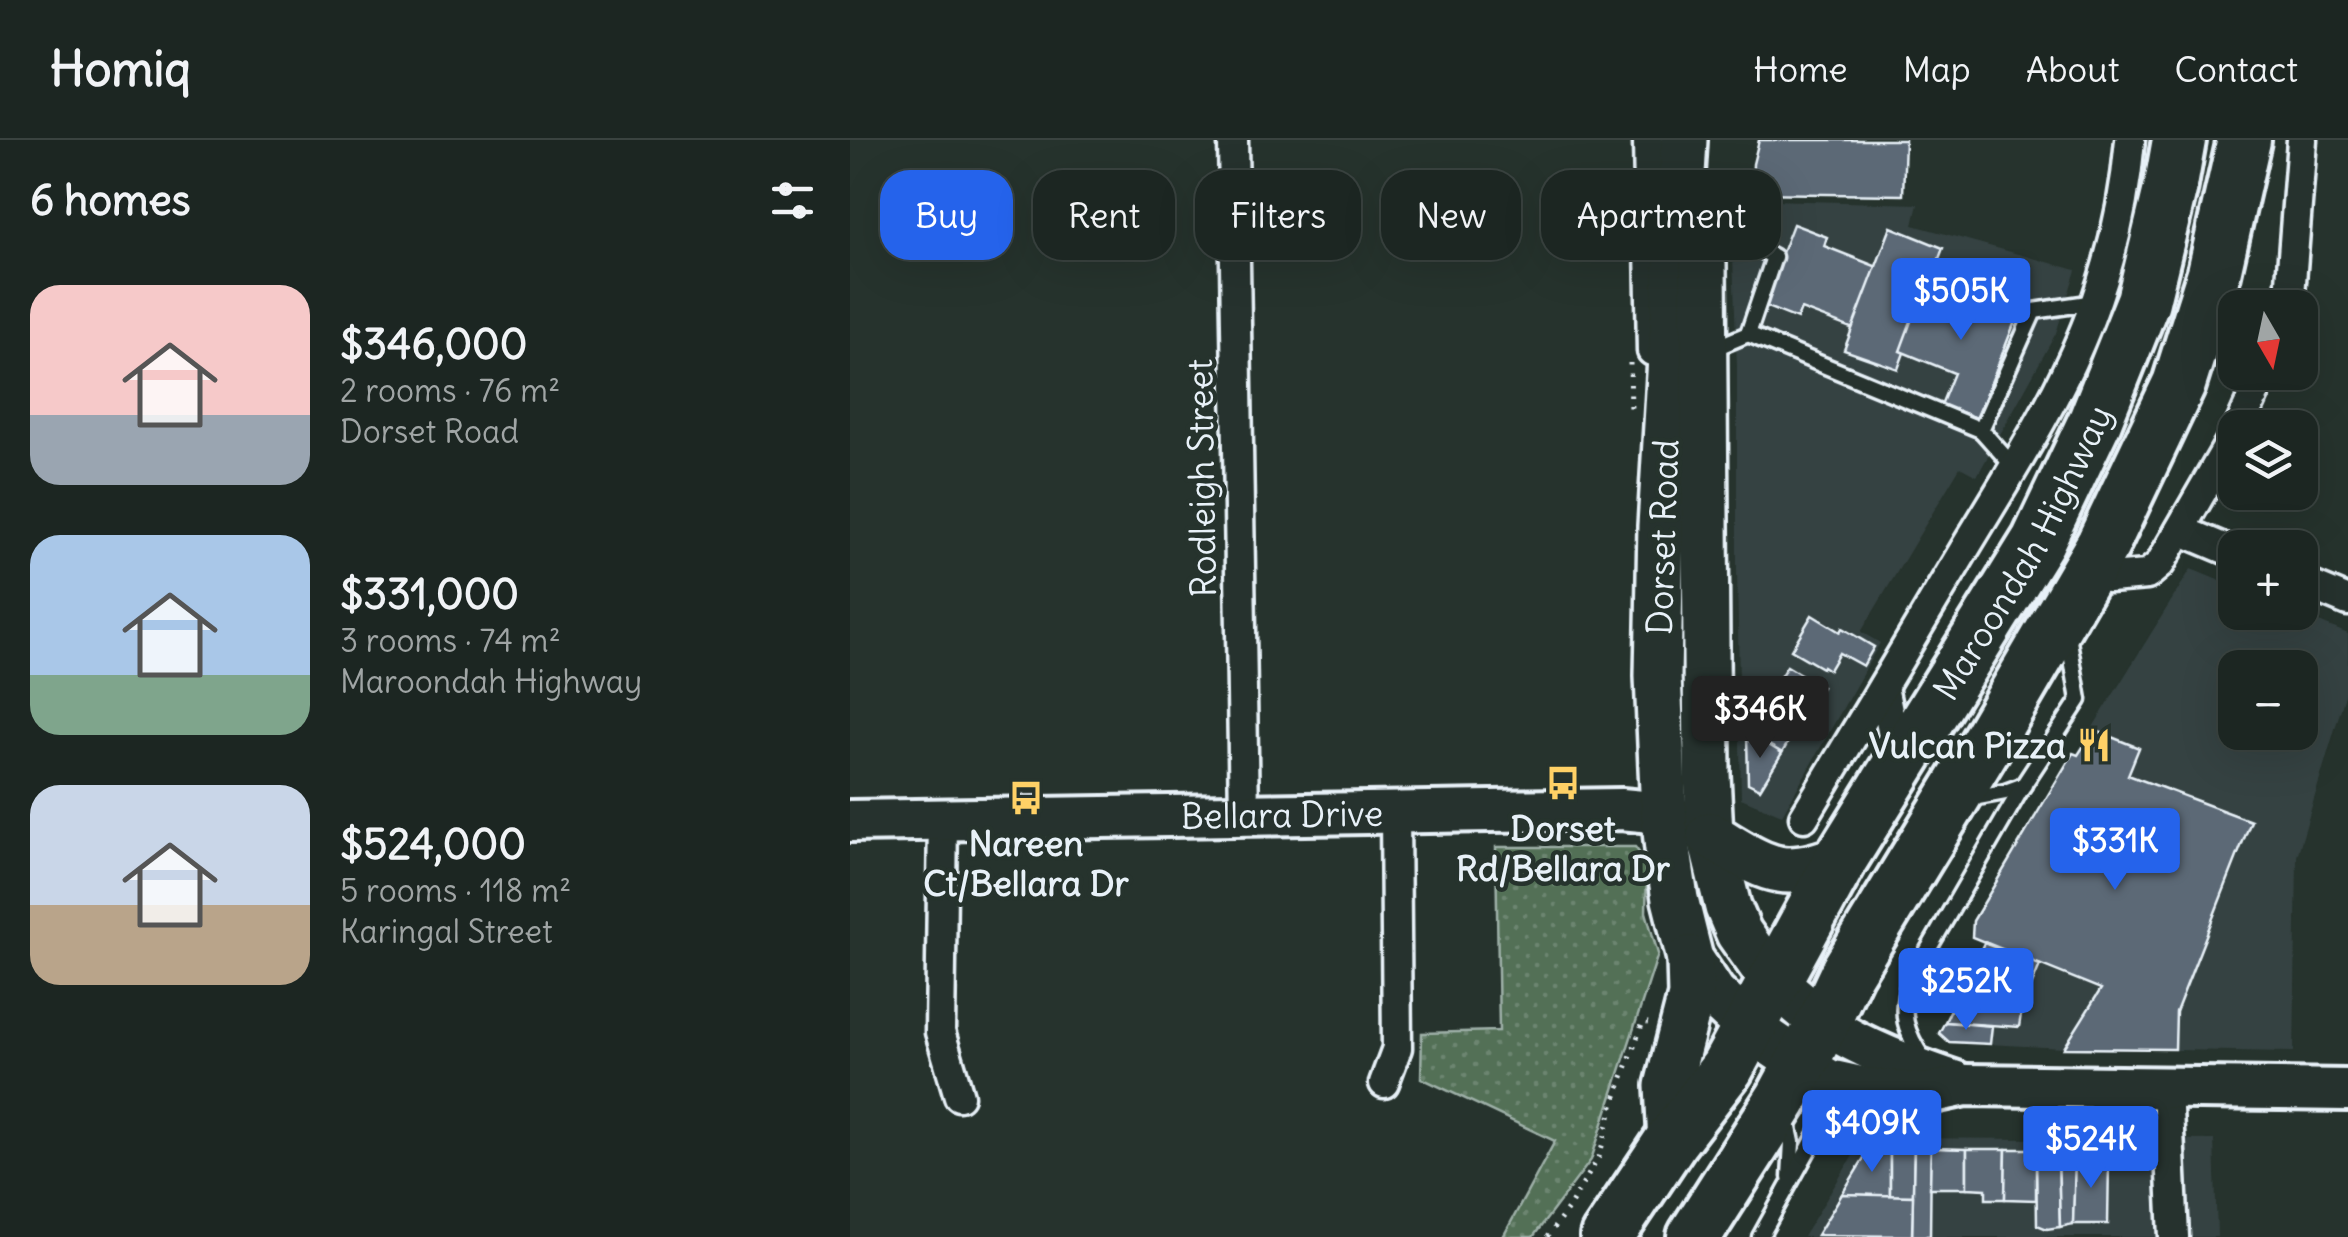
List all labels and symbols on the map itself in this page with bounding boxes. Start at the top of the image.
pin: $505K [1891,258,2031,343]
north arrow [2218,290,2318,390]
street label: Rodleigh Street [1177,358,1225,597]
street label: Maroondah Highway [1923,399,2121,708]
street label: Dorset Road [1637,438,1687,636]
pin: $346K [1690,676,1830,761]
place label: Vulcan Pizza [1869,723,2066,767]
restaurant icon: Vulcan Pizza [2075,726,2113,764]
bus stop icon: Dorset Rd/Bellara Dr [1544,764,1582,802]
bus stop icon: Nareen Ct/Bellara Dr [1007,779,1045,817]
street label: Bellara Drive [1180,791,1384,838]
place label: Dorset Rd/Bellara Dr [1456,806,1671,890]
pin: $331K [2045,808,2185,893]
place label: Nareen Ct/Bellara Dr [923,821,1129,905]
pin: $252K [1896,948,2036,1033]
pin: $409K [1802,1090,1942,1175]
pin: $524K [2021,1106,2161,1191]

